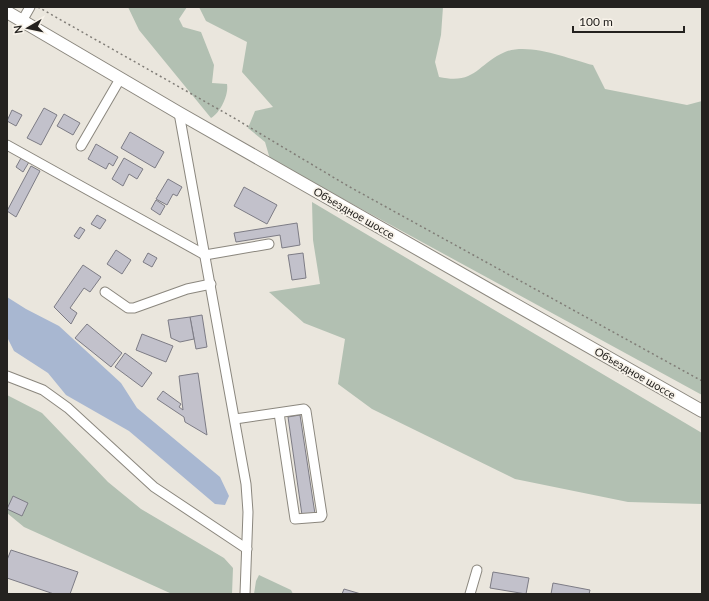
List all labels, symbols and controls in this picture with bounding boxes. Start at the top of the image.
north arrow [8,8,48,48]
scale bar [573,8,684,34]
text: 100 m [579,14,613,29]
text: N [11,24,25,35]
street label: Объездное шоссе [311,184,397,241]
street label: Объездное шоссе [592,344,678,401]

